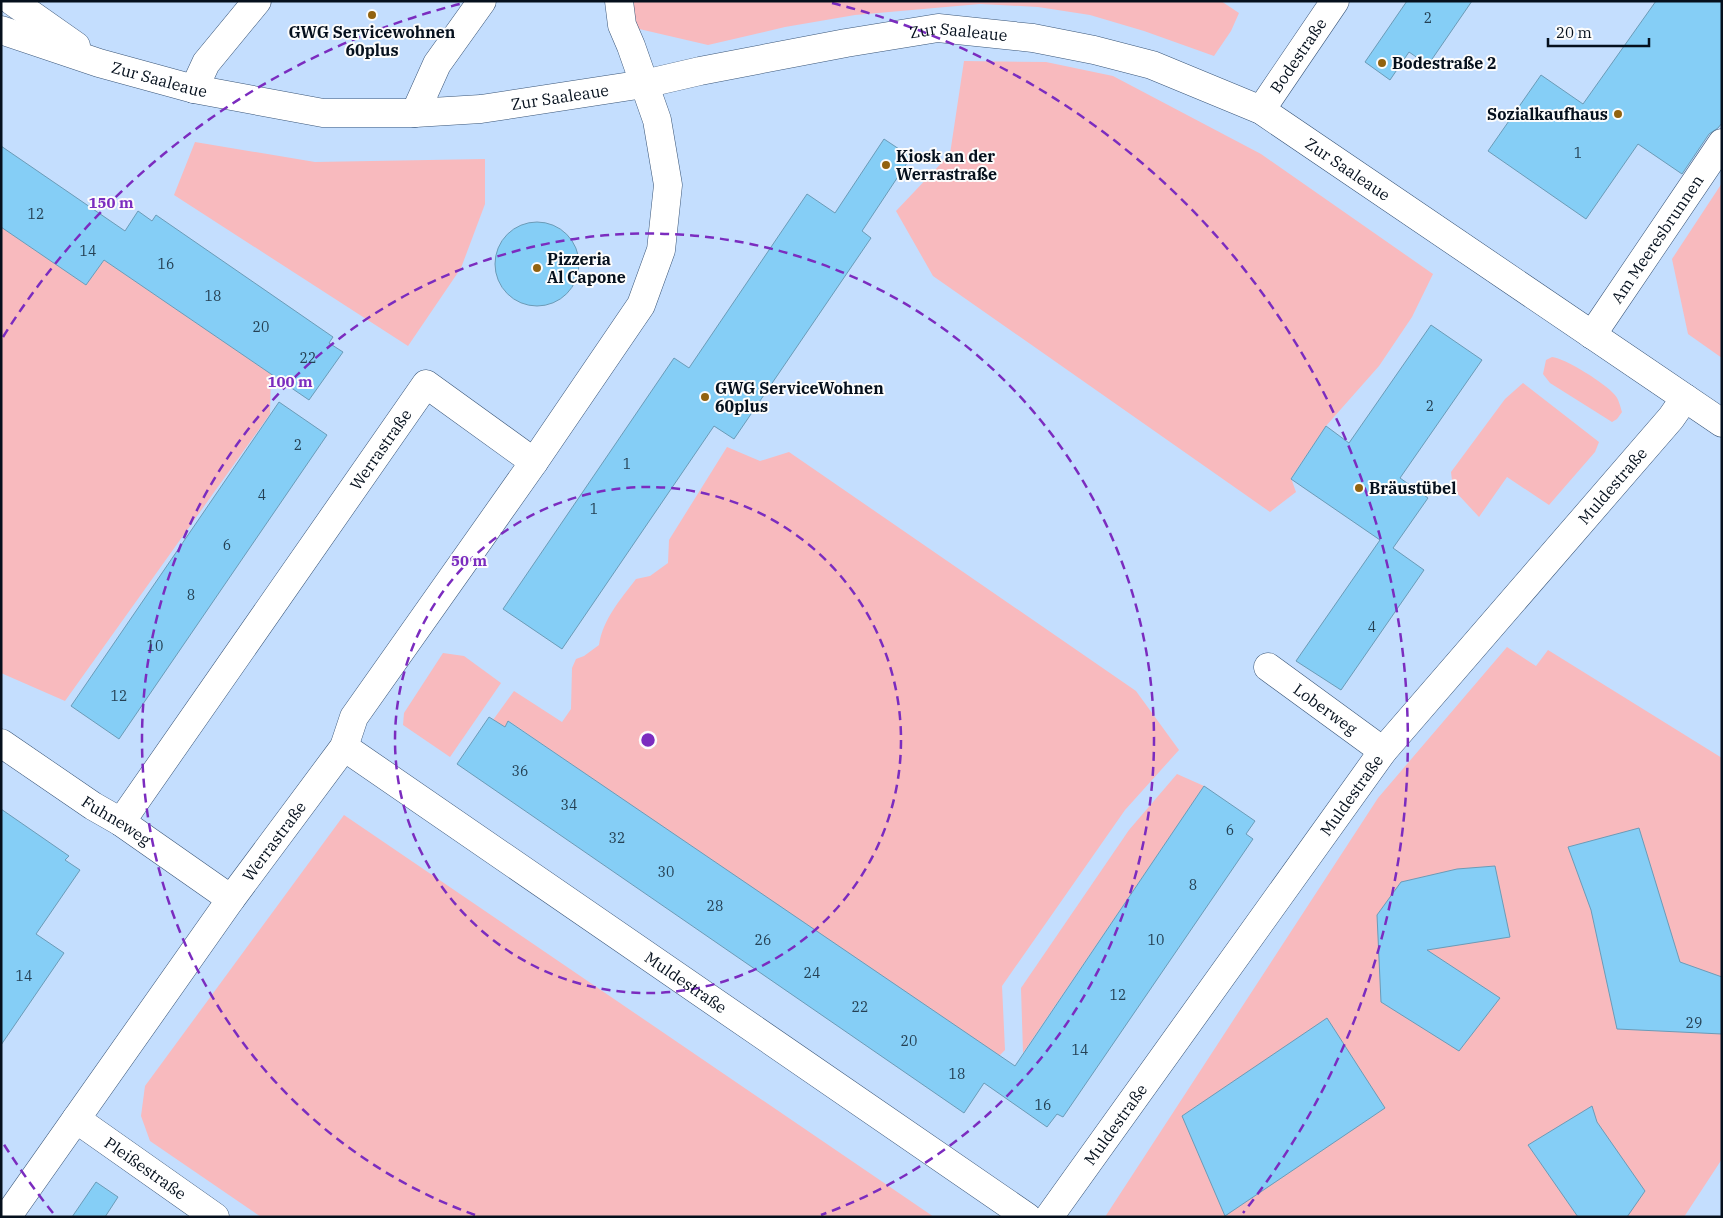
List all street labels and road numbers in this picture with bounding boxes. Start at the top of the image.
street label: Bodestraße [1266,14,1331,97]
street label: Zur Saaleaue [908,18,1008,45]
street label: Zur Saaleaue [109,57,209,101]
street label: Zur Saaleaue [510,80,610,114]
street label: Zur Saaleaue [1301,133,1394,205]
street label: Am Meeresbrunnen [1607,171,1708,307]
street label: Werrastraße [345,405,416,494]
street label: Muldestraße [1574,443,1651,528]
street label: Loberweg [1290,679,1361,739]
street label: Muldestraße [1316,751,1387,840]
street label: Fuhneweg [78,791,155,850]
street label: Werrastraße [238,797,310,885]
street label: Muldestraße [641,947,731,1017]
street label: Muldestraße [1080,1080,1151,1169]
street label: Pleißestraße [101,1132,190,1204]

